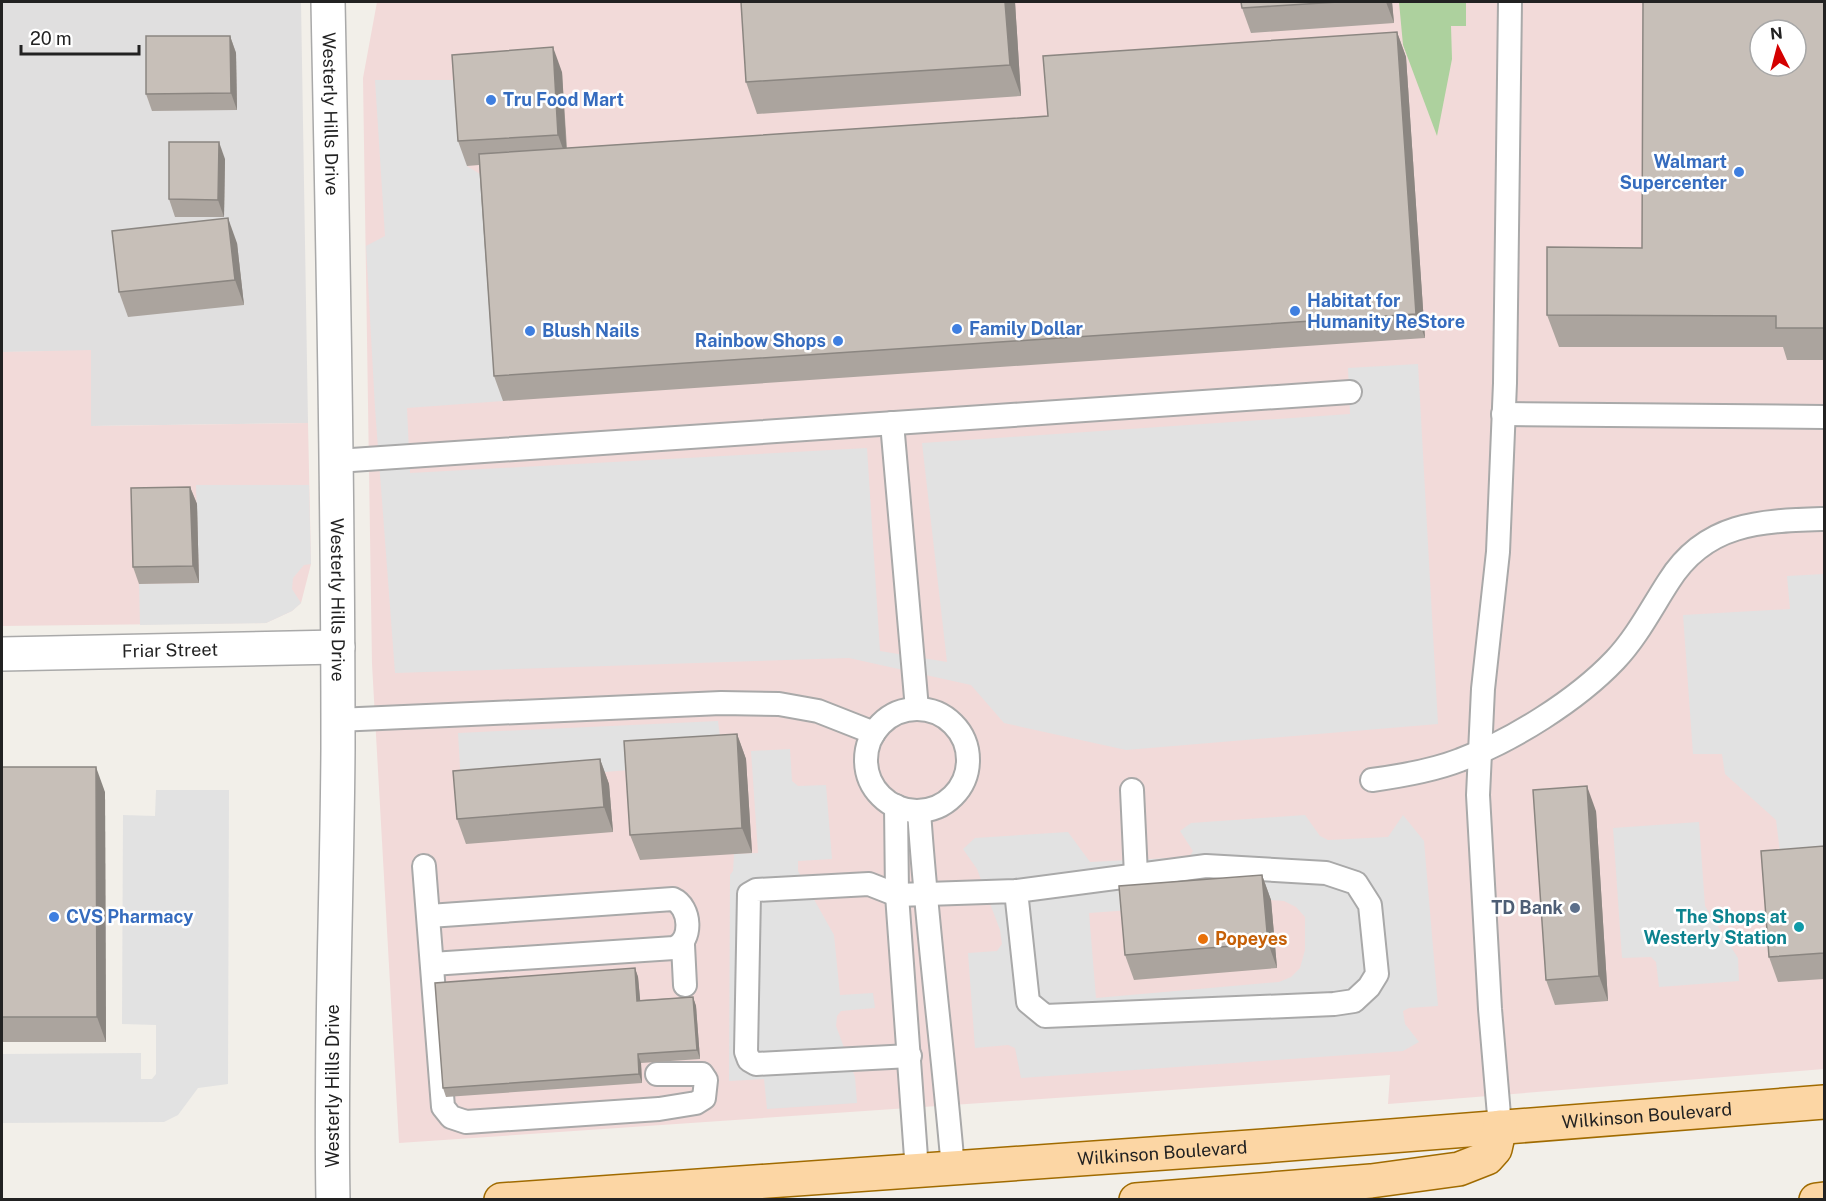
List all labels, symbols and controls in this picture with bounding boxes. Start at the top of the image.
scale bar [21,18,140,56]
north arrow [1748,18,1808,78]
text: N [1769,23,1784,44]
text: 20 m [30,28,72,49]
street label: Westerly Hills Drive [319,32,343,196]
place label: Tru Food Mart [503,89,624,110]
marker: Tru Food Mart [484,93,498,107]
place label: Walmart Supercenter [1620,151,1728,193]
marker: Walmart Supercenter [1732,165,1746,179]
place label: Habitat for Humanity ReStore [1307,290,1465,332]
marker: Habitat for Humanity ReStore [1288,304,1302,318]
place label: Family Dollar [969,318,1084,339]
place label: Blush Nails [542,320,639,341]
marker: Family Dollar [950,322,964,336]
marker: Blush Nails [523,324,537,338]
place label: Rainbow Shops [695,330,826,351]
marker: Rainbow Shops [831,334,845,348]
street label: Westerly Hills Drive [327,518,349,682]
street label: Friar Street [122,639,218,662]
place label: TD Bank [1491,897,1564,918]
marker: TD Bank [1568,901,1582,915]
place label: CVS Pharmacy [66,906,193,927]
place label: The Shops at Westerly Station [1643,906,1787,948]
marker: CVS Pharmacy [47,910,61,924]
marker: The Shops at Westerly Station [1792,920,1806,934]
place label: Popeyes [1215,928,1288,949]
marker: Popeyes [1196,932,1210,946]
street label: Westerly Hills Drive [322,1004,343,1168]
street label: Wilkinson Boulevard [1561,1098,1733,1133]
street label: Wilkinson Boulevard [1076,1136,1248,1169]

